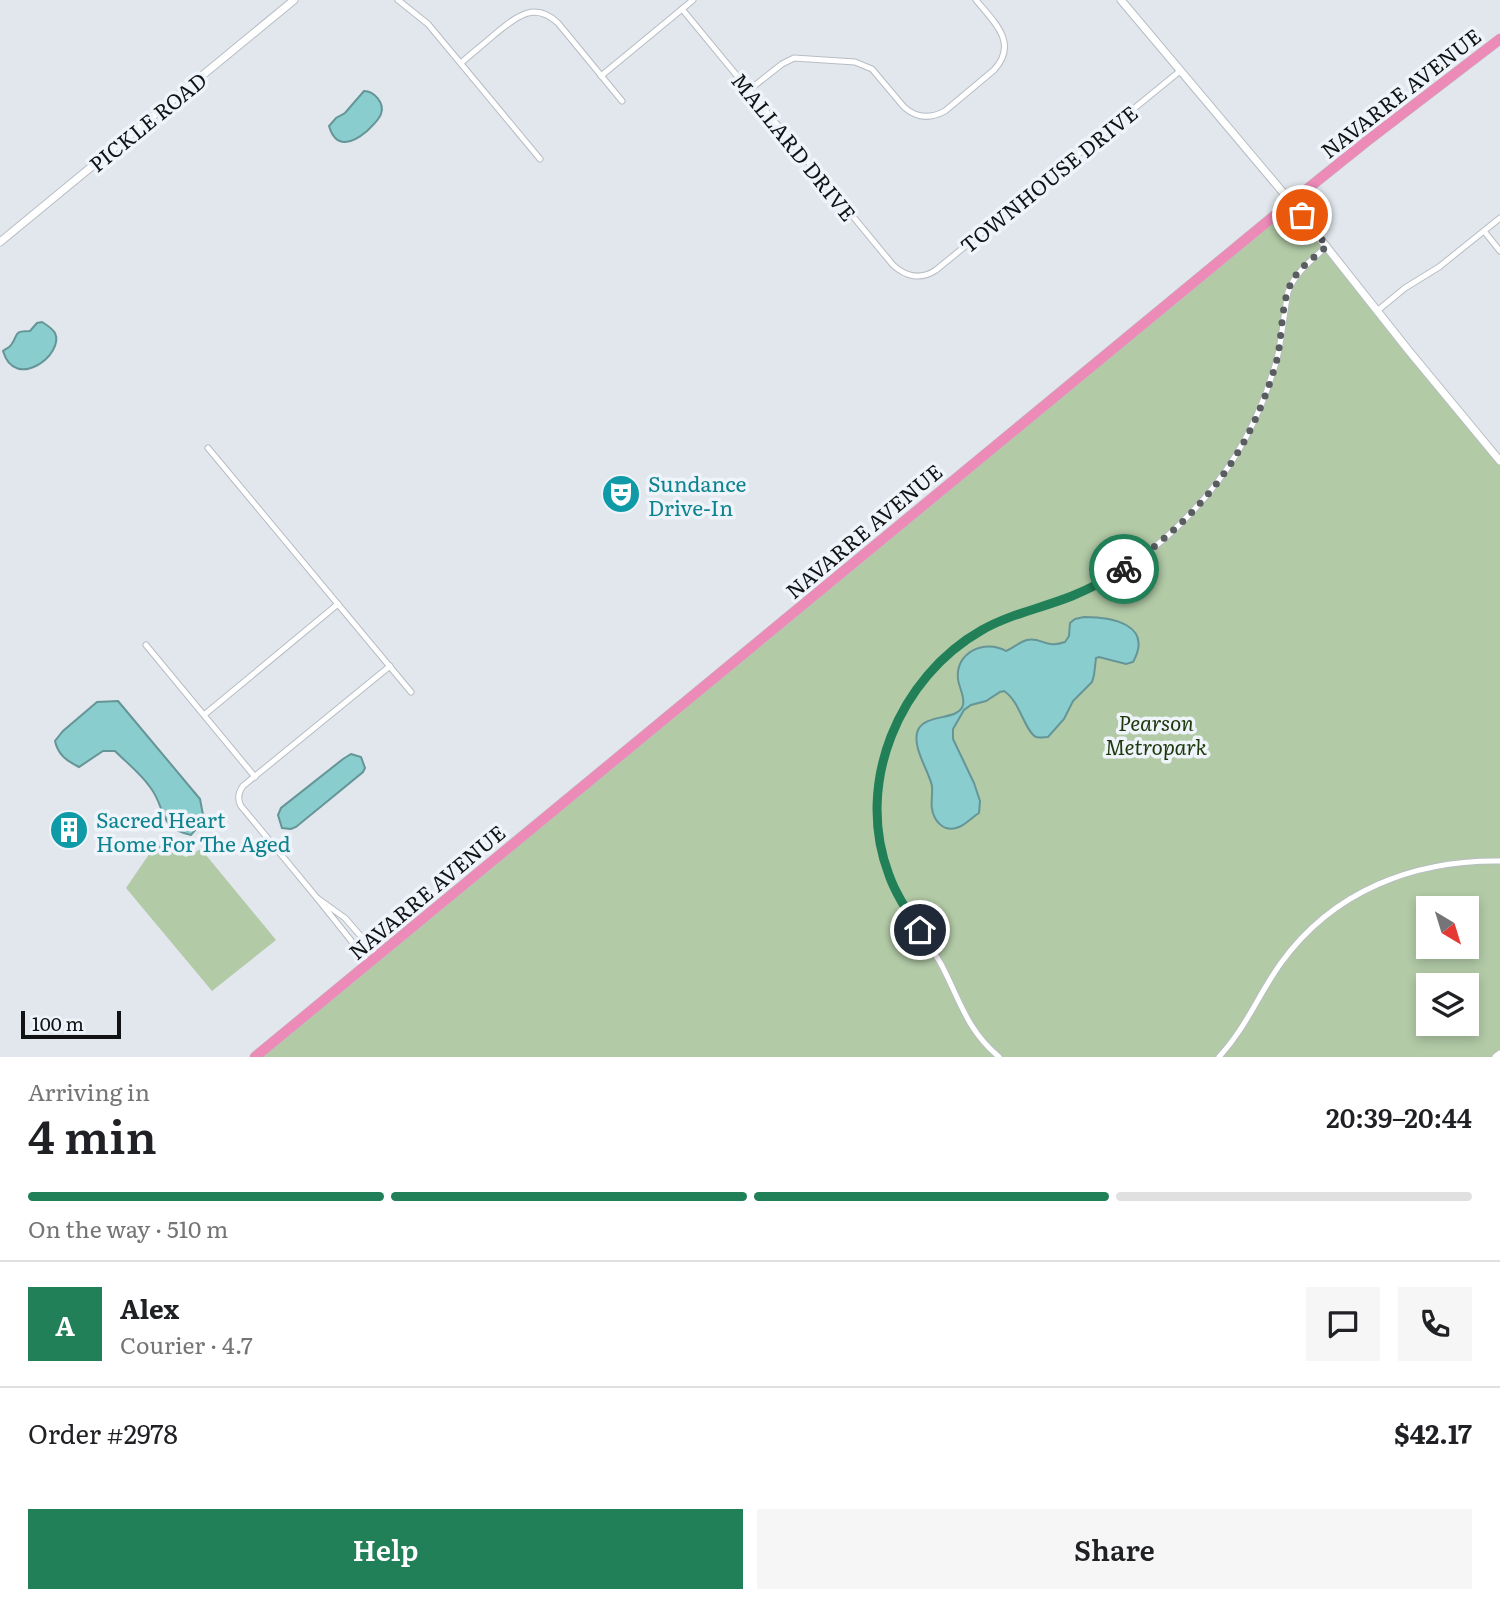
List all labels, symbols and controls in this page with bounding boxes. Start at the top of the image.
street label: NAVARRE AVENUE [1313,19,1487,165]
street label: PICKLE ROAD [81,64,213,178]
street label: MALLARD DRIVE [725,65,865,227]
street label: TOWNHOUSE DRIVE [953,97,1143,259]
pin [1272,185,1332,245]
icon: bag [1283,196,1321,234]
street label: NAVARRE AVENUE [778,455,948,605]
place label: Sundance Drive-In [648,467,747,522]
theatre icon: Sundance Drive-In [600,473,642,515]
courier [1089,534,1159,604]
icon: bike [1105,550,1143,588]
park label: Pearson Metropark [1105,706,1207,761]
place label: Sacred Heart Home For The Aged [96,803,291,858]
building icon: Sacred Heart Home For The Aged [48,809,90,851]
street label: NAVARRE AVENUE [341,816,511,966]
north arrow [1416,896,1479,959]
map controls [1416,896,1479,1036]
pin [890,900,950,960]
icon: home [901,911,939,949]
button: layers [1416,973,1479,1036]
scale bar [21,1008,121,1040]
text: 100 m [32,1009,84,1037]
text: Arriving in [28,1074,150,1108]
text: 20:39–20:44 [1326,1097,1472,1136]
text: 4 min [28,1100,157,1168]
text: On the way · 510 m [28,1211,228,1245]
button: chat [1306,1287,1380,1361]
button: phone [1398,1287,1472,1361]
text: Alex [120,1288,179,1327]
text: A [55,1305,75,1344]
text: Courier · 4.7 [120,1327,253,1361]
text: Order #2978 [28,1413,178,1452]
text: $42.17 [1394,1413,1472,1452]
button: Help [28,1509,743,1589]
button: Share [757,1509,1472,1589]

